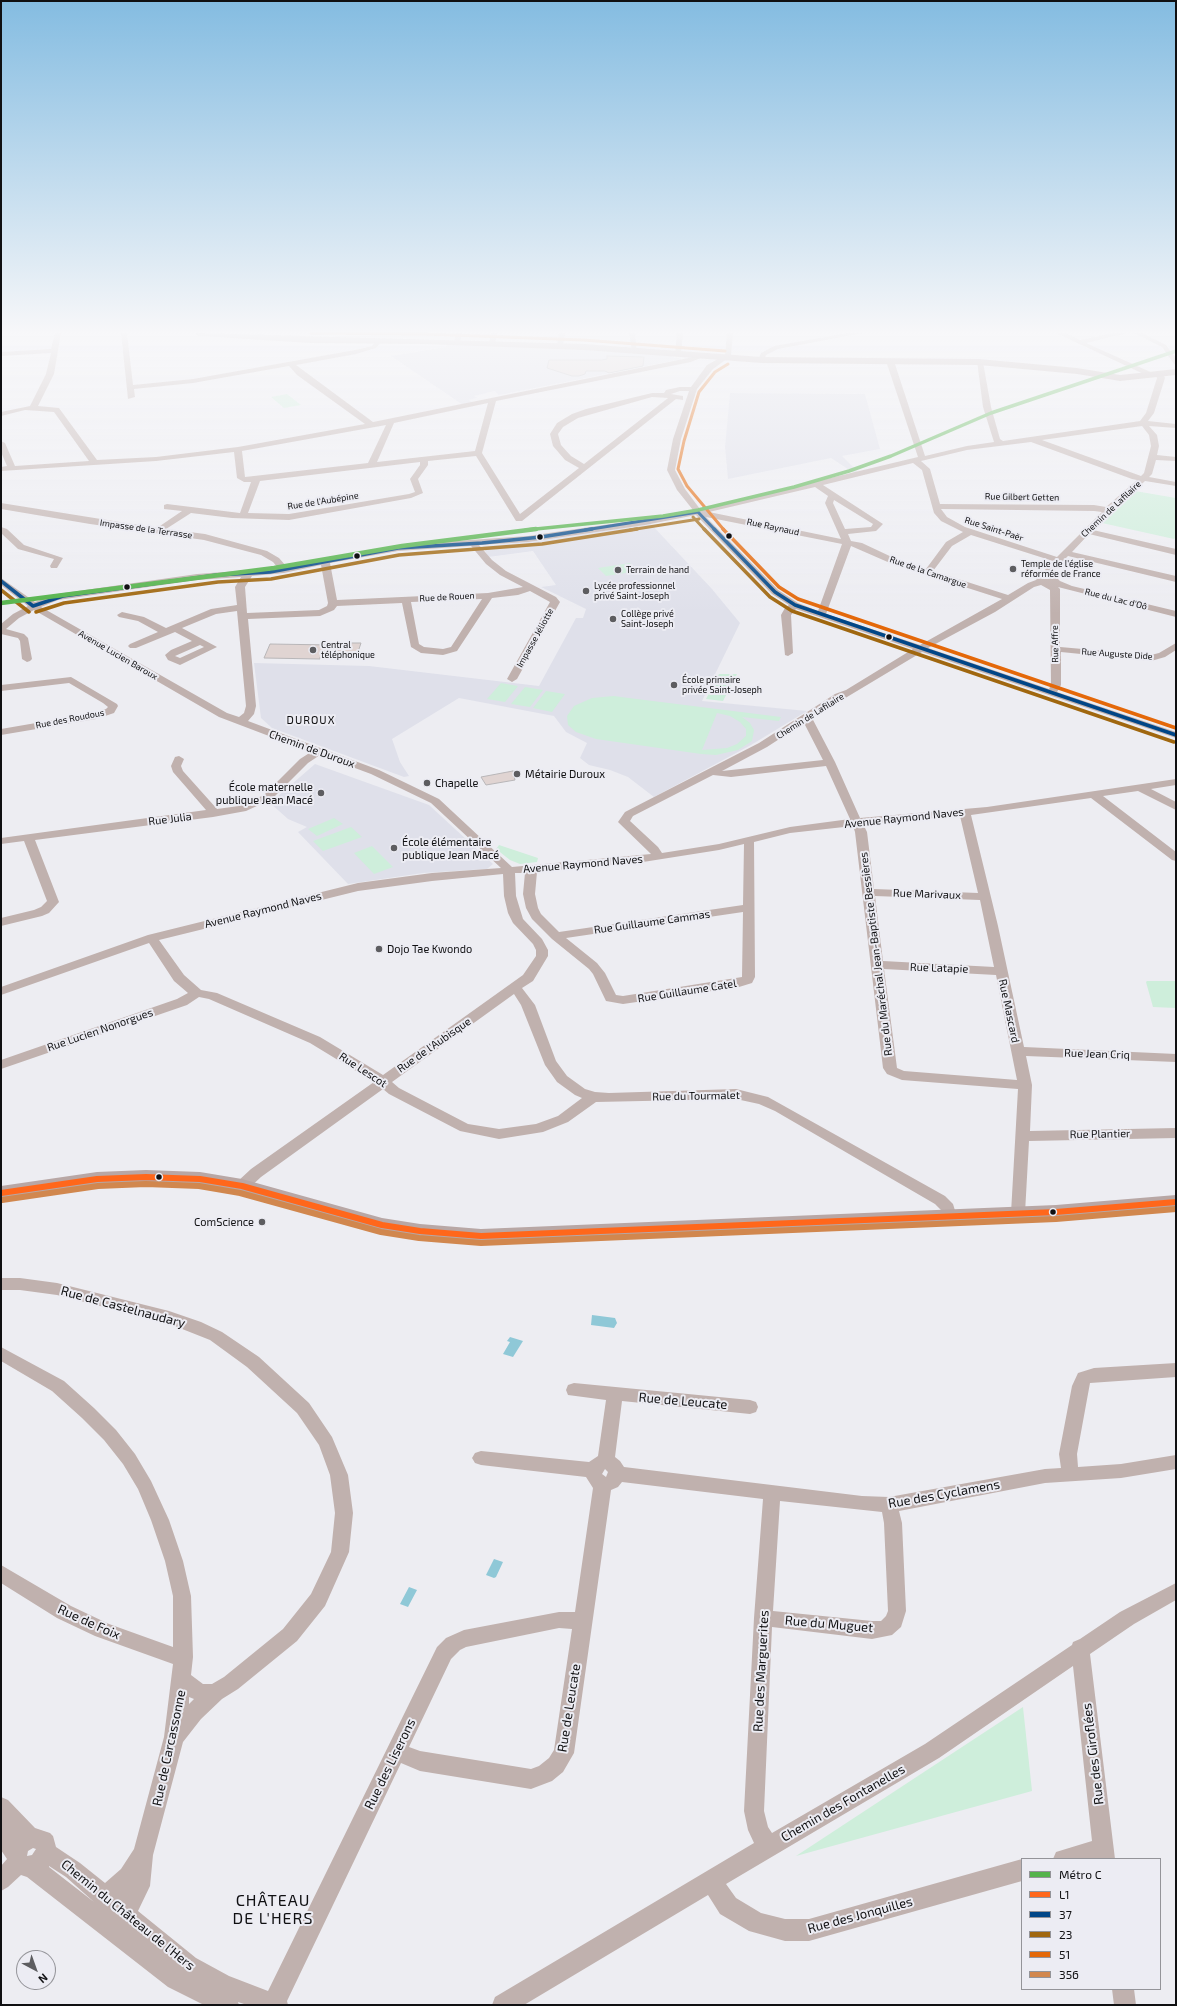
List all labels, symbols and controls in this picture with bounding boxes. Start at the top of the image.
street label: Chemin de Lafilaire [1079,479,1143,539]
street label: Rue de l'Aubépine [287,490,359,512]
street label: Rue Gilbert Getten [985,491,1059,503]
street label: Rue Saint-Paër [963,514,1025,544]
street label: Rue Raynaud [746,516,800,538]
street label: Impasse de la Terrasse [99,517,193,541]
unlabelled marker [724,531,734,541]
unlabelled marker [535,532,545,542]
unlabelled marker [352,551,362,561]
street label: Rue de la Camargue [888,554,968,590]
place label: Temple de l'église réformée de France [1021,559,1101,580]
marker: Temple de l'église réformée de France [1008,564,1018,574]
marker: Terrain de hand [613,565,623,575]
place label: Terrain de hand [626,565,689,575]
place label: Lycée professionnel privé Saint-Joseph [594,581,675,602]
unlabelled marker [122,582,132,592]
marker: Lycée professionnel privé Saint-Joseph [581,586,591,596]
street label: Rue du Lac d'Oô [1084,586,1148,612]
street label: Rue de Rouen [419,590,475,604]
street label: Impasse Jéliotte [514,607,556,669]
place label: Collège privé Saint-Joseph [621,609,674,630]
marker: Collège privé Saint-Joseph [608,614,618,624]
street label: Rue Affre [1049,625,1061,663]
street label: Avenue Lucien Baroux [76,628,160,682]
unlabelled marker [884,632,894,642]
place label: Central téléphonique [321,640,375,661]
marker: Central téléphonique [308,645,318,655]
street label: Rue Auguste Dide [1081,646,1153,662]
place label: École primaire privée Saint-Joseph [682,675,762,696]
marker: École primaire privée Saint-Joseph [669,680,679,690]
street label: Chemin de Lafilaire [774,691,846,741]
street label: Rue des Roudous [35,707,105,731]
district label: DUROUX [287,713,335,727]
street label: Chemin de Duroux [267,727,357,771]
place label: Métairie Duroux [525,767,605,781]
marker: Métairie Duroux [512,769,522,779]
place label: Chapelle [435,776,478,790]
marker: Chapelle [422,778,432,788]
place label: École maternelle publique Jean Macé [216,780,313,806]
marker: École maternelle publique Jean Macé [316,788,326,798]
street label: Avenue Raymond Naves [844,805,964,831]
street label: Rue Julia [148,810,192,828]
place label: École élémentaire publique Jean Macé [402,835,499,861]
marker: École élémentaire publique Jean Macé [389,843,399,853]
street label: Rue du Maréchal Jean-Baptiste Bessières [857,851,895,1057]
street label: Avenue Raymond Naves [523,852,643,876]
street label: Rue Marivaux [893,886,961,902]
street label: Avenue Raymond Naves [203,889,323,931]
street label: Rue Guillaume Cammas [593,907,711,937]
place label: Dojo Tae Kwondo [387,942,472,956]
marker: Dojo Tae Kwondo [374,944,384,954]
street label: Rue Latapie [910,960,968,976]
street label: Rue Guillaume Catel [637,977,737,1005]
street label: Rue Mascard [996,978,1022,1044]
street label: Rue Lucien Nonorgues [45,1006,155,1054]
street label: Rue de l'Aubisque [395,1015,473,1075]
street label: Rue Jean Criq [1064,1046,1130,1062]
street label: Rue Lescot [337,1050,389,1090]
street label: Rue du Tourmalet [652,1089,740,1103]
street label: Rue Plantier [1069,1127,1131,1141]
unlabelled marker [154,1172,164,1182]
unlabelled marker [1048,1207,1058,1217]
place label: ComScience [194,1215,254,1229]
marker: ComScience [257,1217,267,1227]
street label: Rue de Castelnaudary [59,1283,187,1331]
street label: Rue de Leucate [638,1389,728,1413]
street label: Rue des Cyclamens [887,1476,1001,1512]
street label: Rue de Foix [55,1601,123,1643]
street label: Rue des Marguerites [750,1610,772,1732]
street label: Rue du Muguet [784,1612,874,1636]
street label: Rue de Leucate [554,1663,584,1753]
street label: Rue de Carcassonne [149,1688,189,1808]
street label: Rue des Giroflées [1079,1702,1107,1806]
street label: Rue des Liserons [361,1716,419,1812]
street label: Chemin des Fontanelles [778,1761,908,1845]
street label: Chemin du Château de l'Hers [58,1856,198,1974]
legend [1021,1858,1161,1990]
text: Métro C [1059,1867,1102,1881]
text: L1 [1059,1887,1069,1901]
district label: CHÂTEAU DE L'HERS [233,1891,313,1929]
street label: Rue des Jonquilles [806,1893,914,1937]
text: 37 [1059,1907,1072,1921]
text: 23 [1059,1927,1072,1941]
text: 51 [1059,1947,1070,1961]
north arrow [16,1950,56,1990]
text: 356 [1059,1967,1079,1981]
text: N [36,1971,51,1986]

